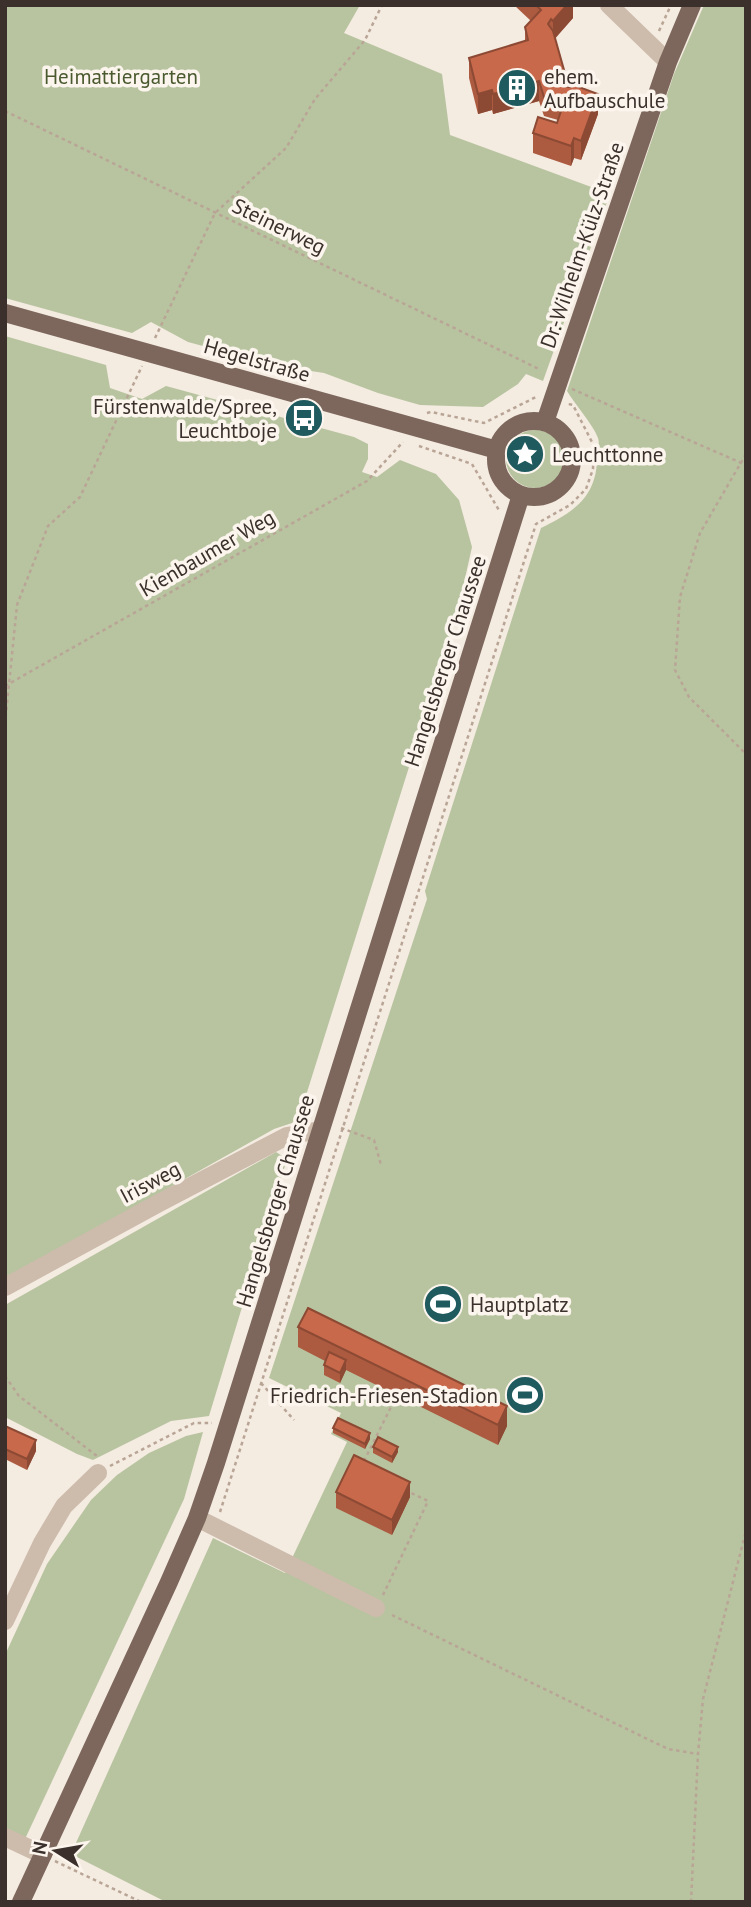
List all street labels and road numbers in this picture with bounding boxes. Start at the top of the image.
street label: Dr.-Wilhelm-Külz-Straße [534,138,630,352]
street label: Steinerweg [228,192,330,260]
street label: Hegelstraße [201,332,313,388]
street label: Kienbaumer Weg [134,503,280,603]
street label: Hangelsberger Chaussee [398,552,492,770]
street label: Hangelsberger Chaussee [230,1091,320,1311]
street label: Irisweg [115,1155,185,1209]

